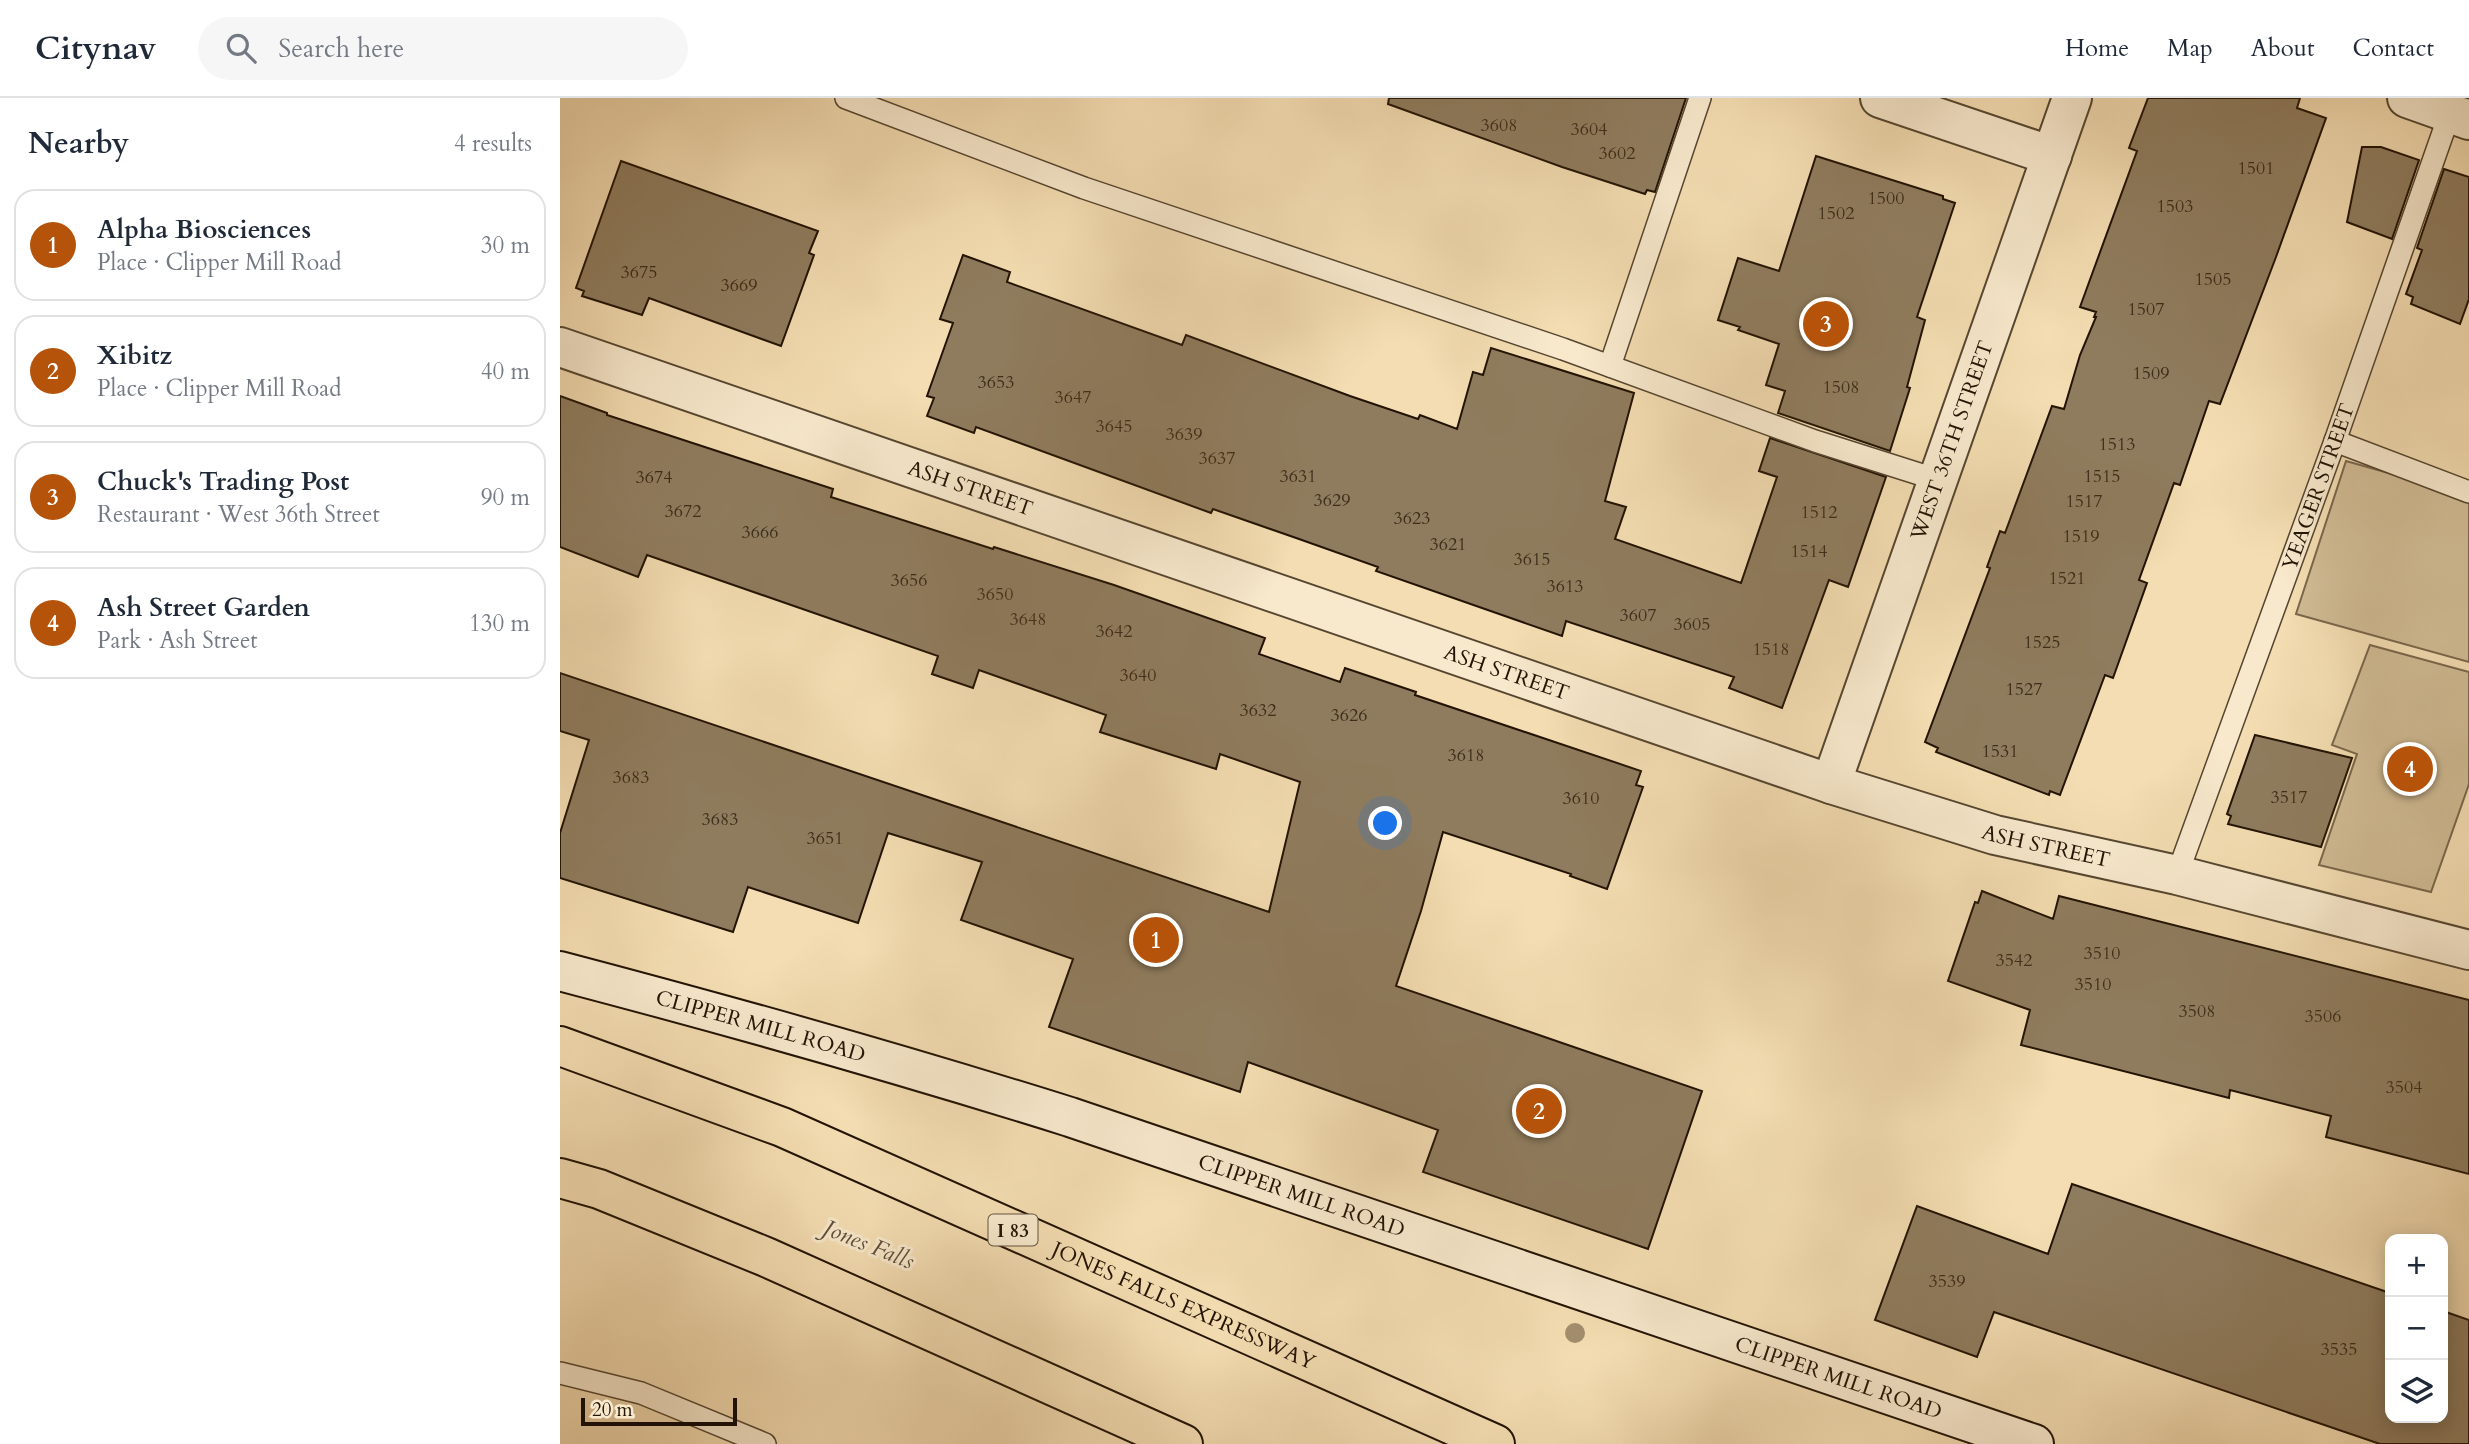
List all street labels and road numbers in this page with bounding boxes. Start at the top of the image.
street label: WEST 36TH STREET [1903,337,2001,545]
street label: YEAGER STREET [2275,400,2362,574]
street label: ASH STREET [904,454,1037,524]
street label: ASH STREET [1440,638,1573,708]
street label: ASH STREET [1978,818,2113,875]
street label: CLIPPER MILL ROAD [652,983,869,1070]
street label: CLIPPER MILL ROAD [1194,1147,1409,1245]
road number: I 83 [988,1214,1037,1246]
street label: JONES FALLS EXPRESSWAY [1045,1234,1320,1377]
street label: CLIPPER MILL ROAD [1731,1330,1946,1427]

